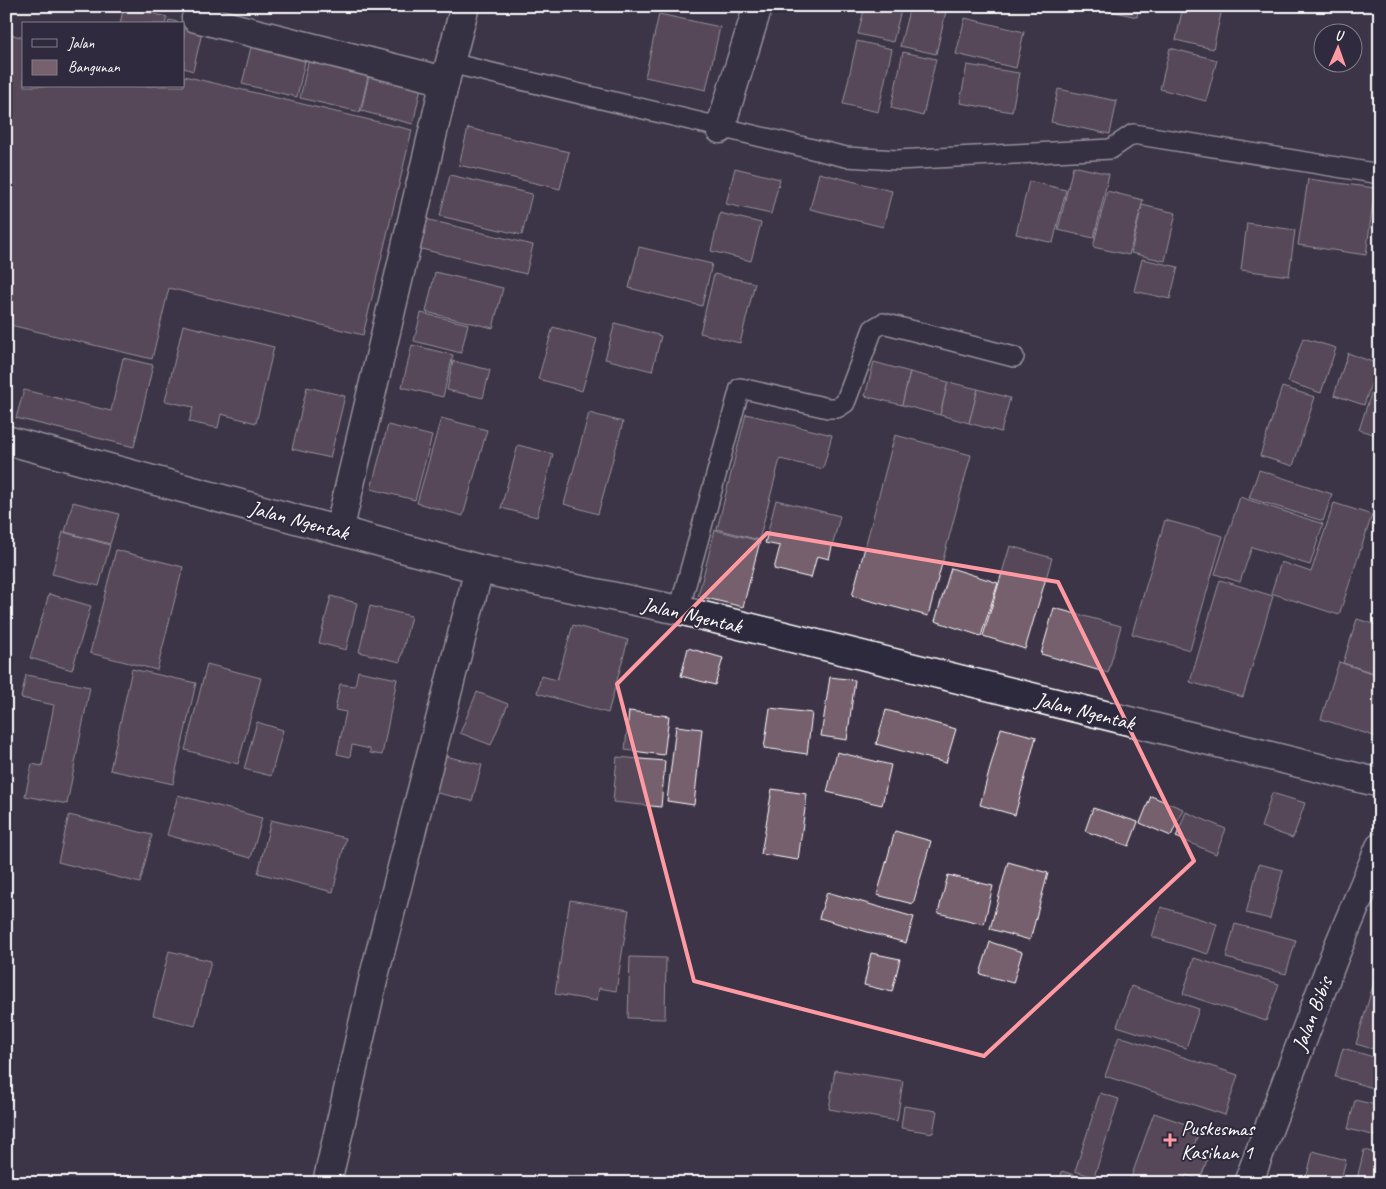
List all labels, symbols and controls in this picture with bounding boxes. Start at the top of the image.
legend [22,22,185,88]
north arrow [1314,22,1364,72]
text: U [1335,27,1345,44]
text: Jalan [67,34,95,53]
text: Bangunan [68,58,121,77]
street label: Jalan Ngentak [246,494,353,546]
street label: Jalan Ngentak [639,591,746,639]
street label: Jalan Ngentak [1032,686,1139,736]
street label: Jalan Bibis [1286,972,1339,1055]
place label: Puskesmas Kasihan 1 [1181,1115,1256,1165]
marker: Puskesmas Kasihan 1 [1163,1133,1177,1147]

